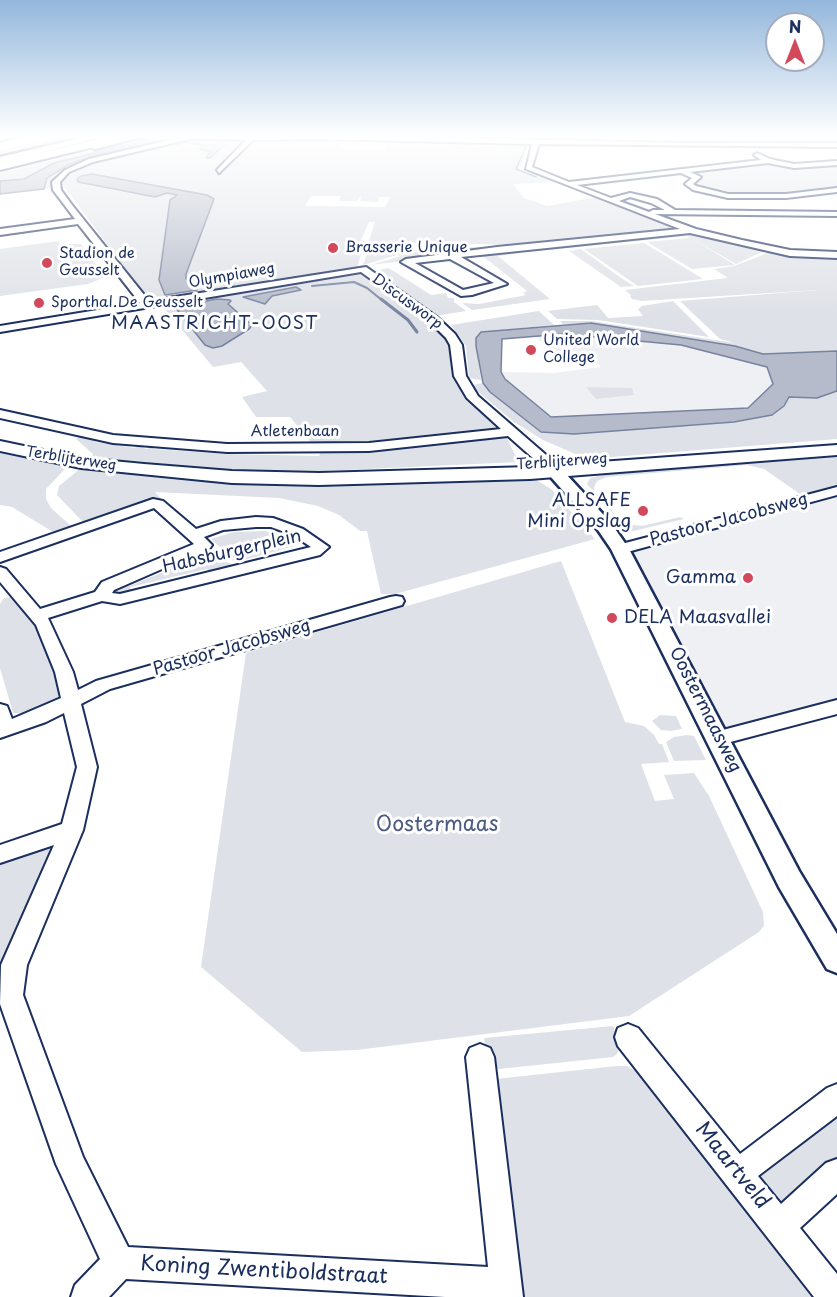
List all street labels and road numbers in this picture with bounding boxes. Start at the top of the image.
street label: Olympiaweg [188,260,276,292]
street label: Discusworp [368,270,446,334]
street label: Atletenbaan [251,423,339,441]
street label: Terblijterweg [24,443,118,475]
street label: Terblijterweg [516,450,608,474]
street label: Pastoor Jacobsweg [648,488,810,552]
street label: Habsburgerplein [160,525,304,579]
street label: Pastoor Jacobsweg [151,615,313,681]
street label: Oostermaasweg [664,644,746,776]
street label: Maartveld [689,1118,775,1214]
street label: Koning Zwentiboldstraat [140,1252,388,1290]

